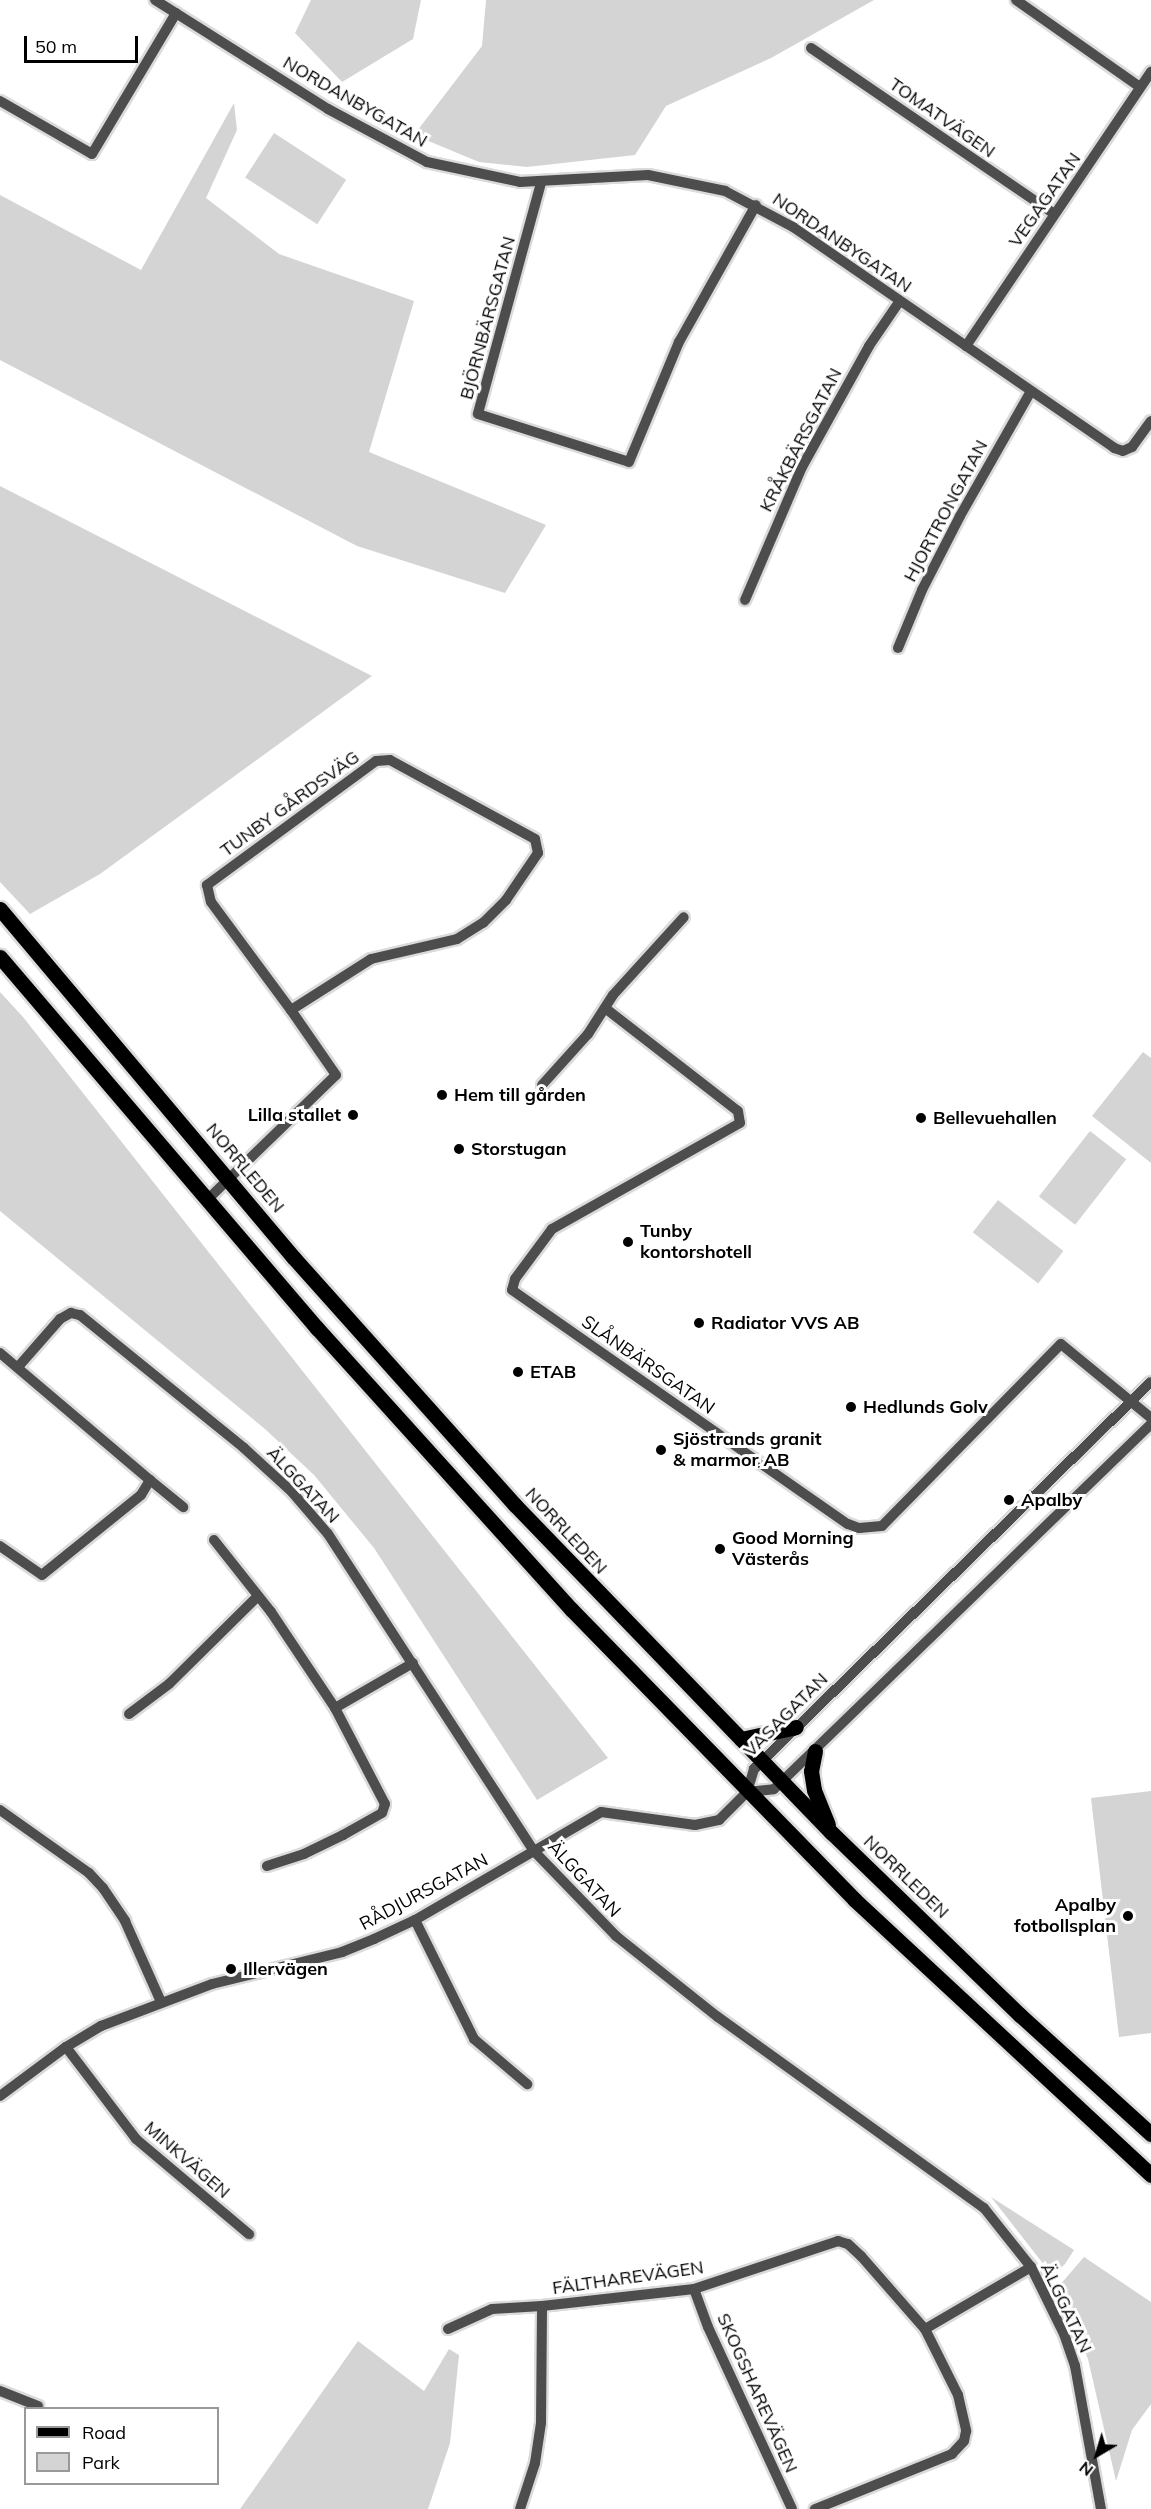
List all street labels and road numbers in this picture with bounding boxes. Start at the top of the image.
street label: NORDANBYGATAN [279,52,431,152]
street label: TOMATVÄGEN [885,74,999,162]
street label: VEGAGATAN [1004,149,1086,251]
street label: NORDANBYGATAN [768,188,916,298]
street label: BJÖRNBÄRSGATAN [456,234,520,402]
street label: KRÅKBÄRSGATAN [755,364,847,516]
street label: HJORTRONGATAN [900,436,992,586]
street label: TUNBY GÅRDSVÄG [216,746,364,862]
street label: NORRLEDEN [201,1119,289,1217]
street label: SLÅNBÄRSGATAN [577,1311,719,1419]
street label: ÄLGGATAN [262,1442,344,1528]
street label: NORRLEDEN [521,1483,611,1579]
street label: VASAGATAN [739,1668,833,1762]
street label: NORRLEDEN [859,1831,953,1923]
street label: ÄLGGATAN [543,1836,625,1922]
street label: RÅDJURSGATAN [356,1849,492,1935]
street label: MINKVÄGEN [140,2117,234,2203]
street label: FÄLTHAREVÄGEN [551,2257,705,2299]
street label: ÄLGGATAN [1036,2260,1096,2356]
street label: SKOGSHAREVÄGEN [712,2310,802,2476]

